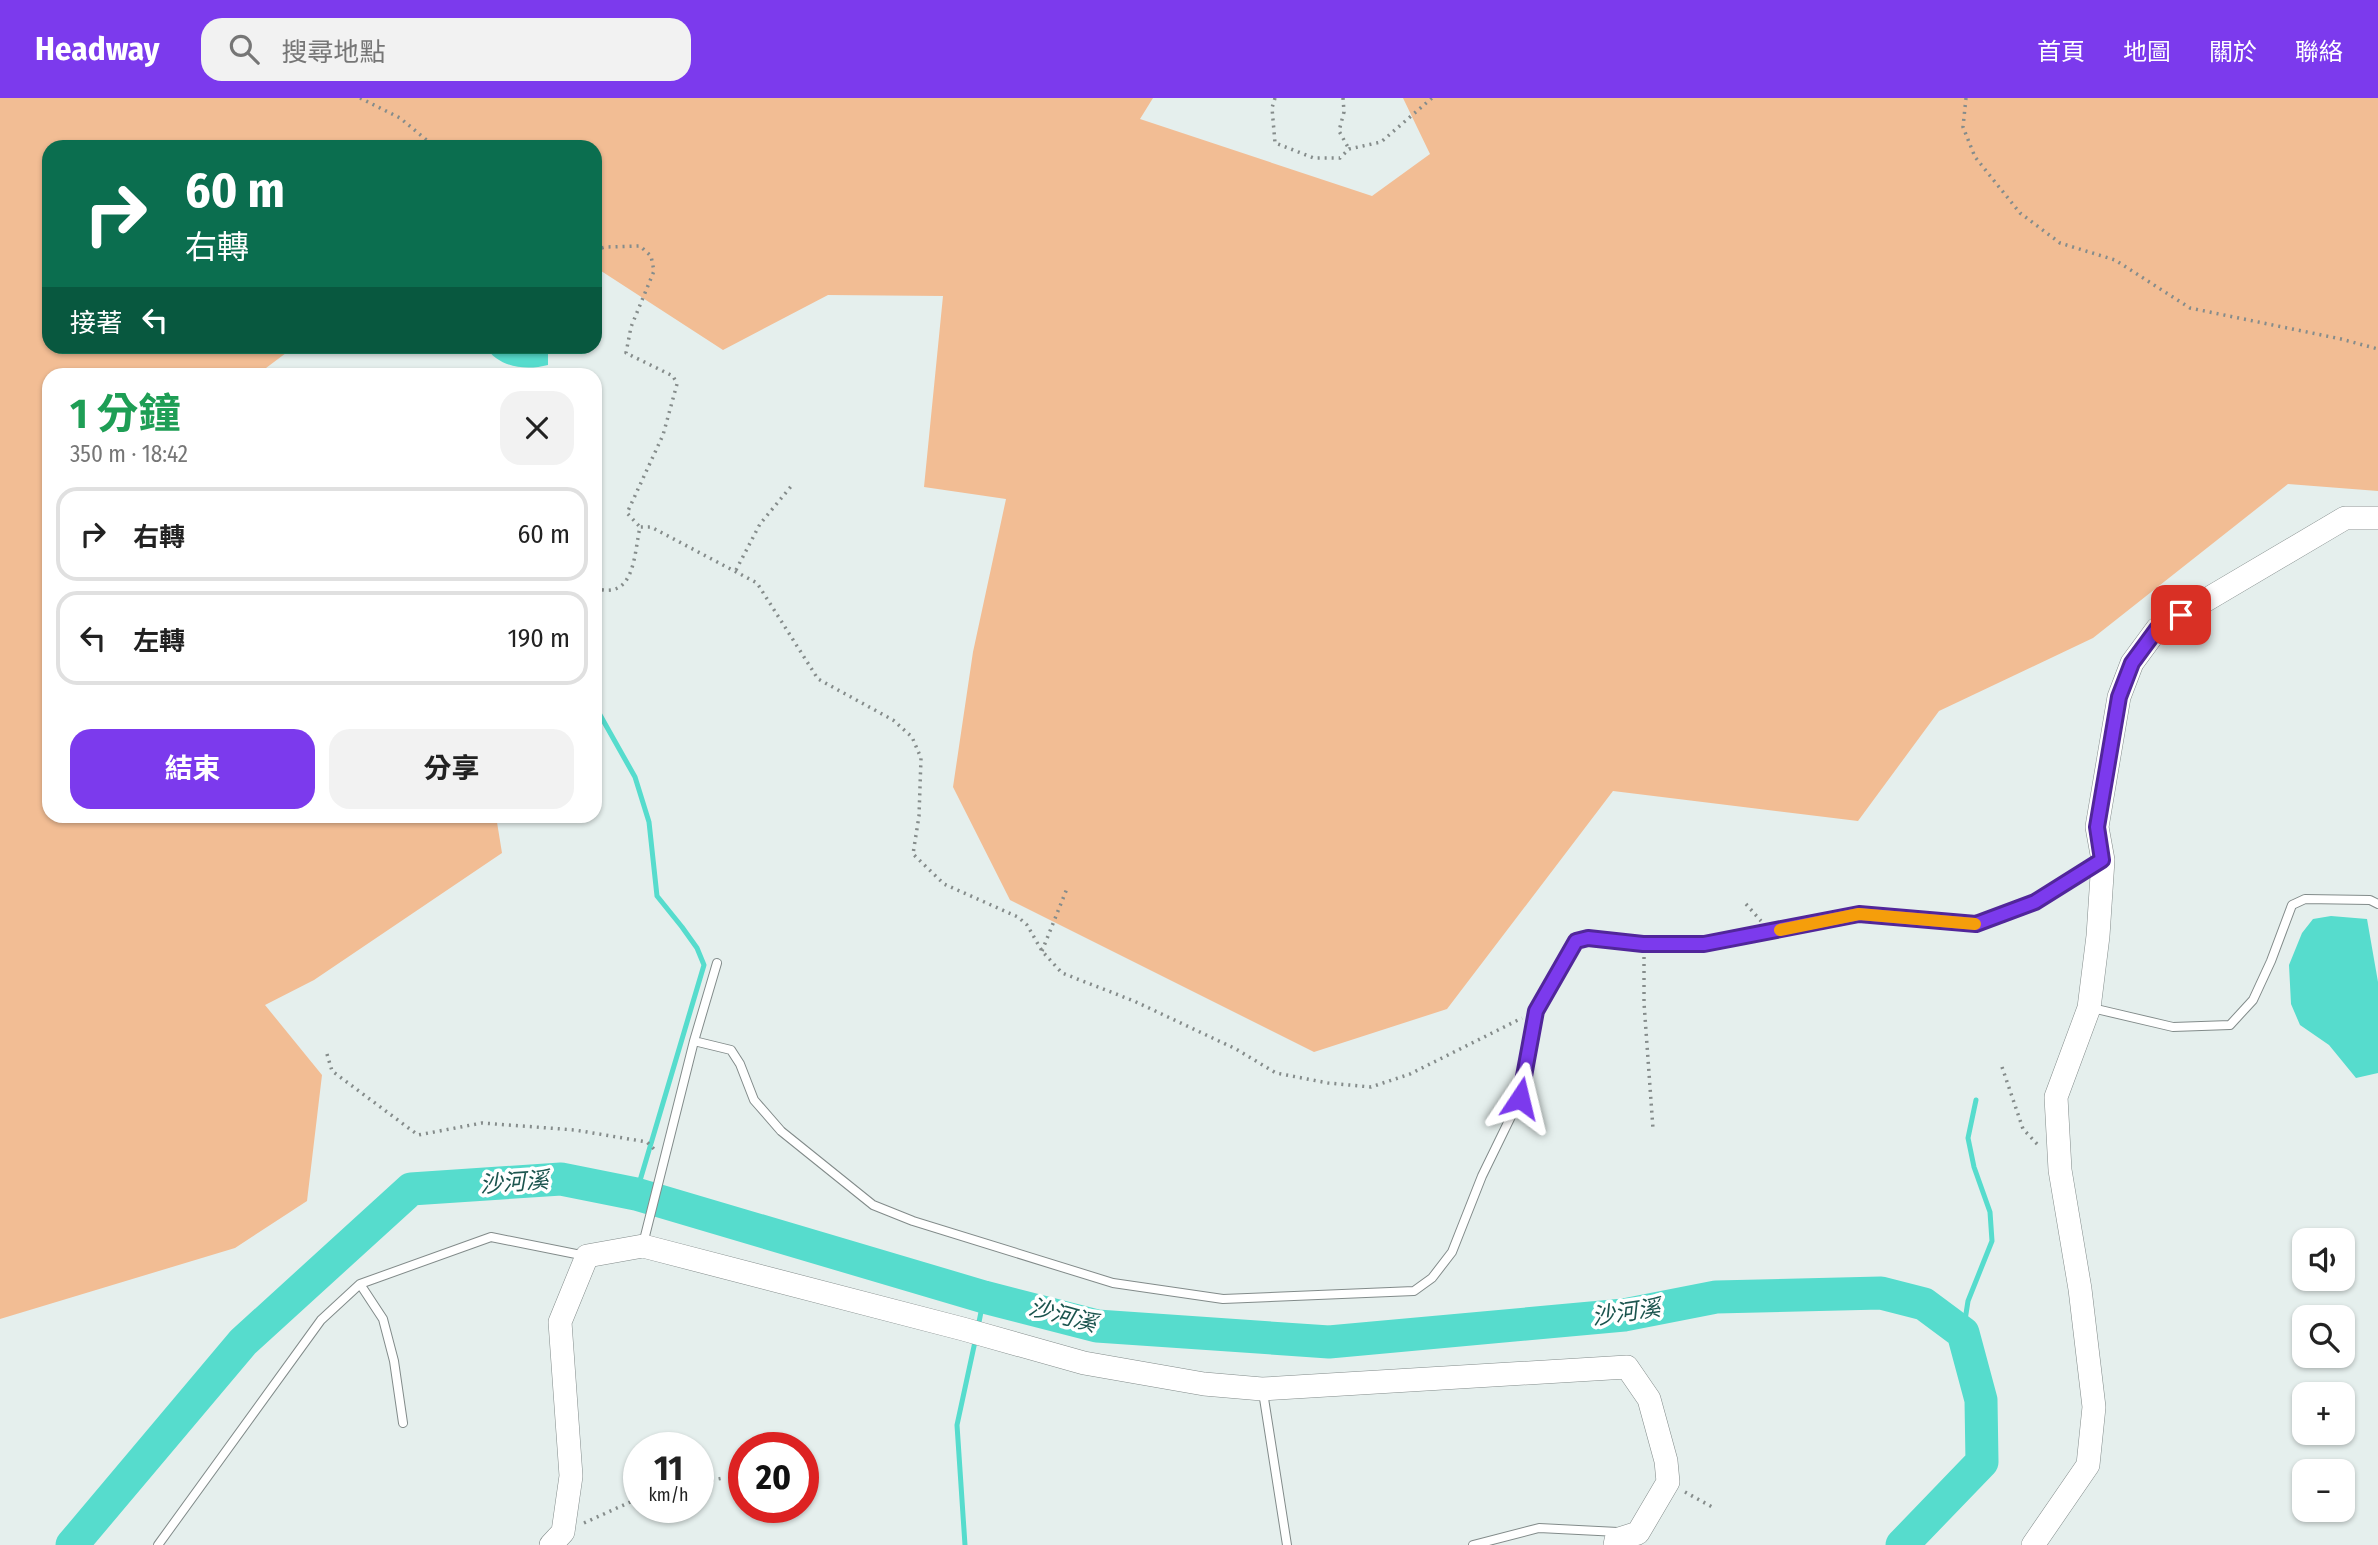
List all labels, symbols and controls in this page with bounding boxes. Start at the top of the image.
search box [201,18,691,81]
text: Headway [35,29,159,69]
icon: search [225,30,263,68]
text: 搜尋地點 [281,37,386,68]
text: 首頁 [2037,38,2085,66]
text: 地圖 [2123,38,2171,66]
text: 關於 [2209,38,2257,66]
text: 聯絡 [2295,38,2343,66]
text: 60 m [185,161,285,220]
icon: right [70,168,161,259]
text: 右轉 [185,228,249,266]
icon: left [136,301,174,339]
text: 接著 [70,308,122,339]
text: 1 分鐘 [70,389,181,439]
button: close [500,391,574,465]
text: 350 m · 18:42 [70,440,188,468]
icon: right [74,515,112,553]
text: 60 m [517,519,570,550]
text: 右轉 [133,522,185,553]
pin [2151,585,2211,645]
icon: arrive [2162,596,2200,634]
icon: left [74,619,112,657]
text: 190 m [508,623,570,654]
text: 左轉 [133,626,185,657]
button: 結束 [70,729,315,809]
button: 分享 [329,729,574,809]
position arrow [1483,1061,1557,1135]
water label: 沙河溪 [479,1165,552,1198]
map controls [2292,1228,2355,1522]
button: sound [2292,1228,2355,1291]
water label: 沙河溪 [1026,1293,1103,1338]
water label: 沙河溪 [1590,1293,1665,1331]
button: search [2292,1305,2355,1368]
button: + [2292,1382,2355,1445]
speed limit sign: 20 [728,1432,819,1523]
text: 11 [654,1447,683,1489]
button: − [2292,1459,2355,1522]
text: km/h [648,1484,689,1506]

